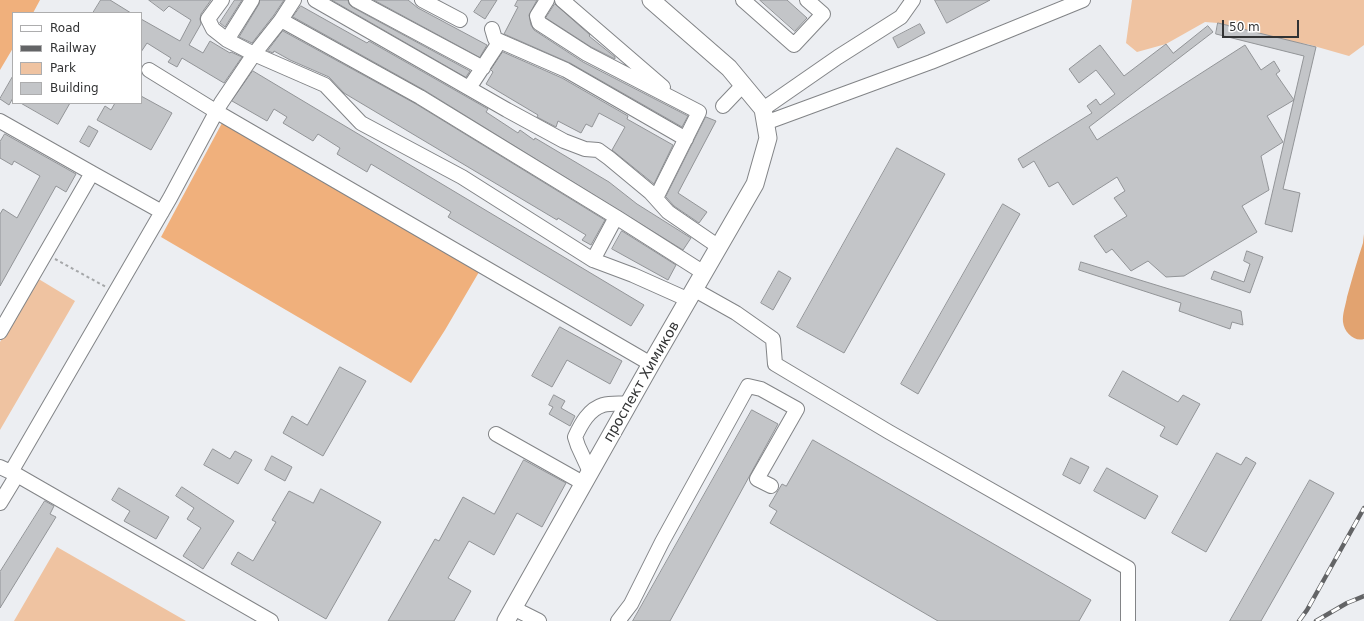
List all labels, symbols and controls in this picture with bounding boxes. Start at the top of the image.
legend [12,12,142,104]
scale bar [1224,12,1301,38]
text: 50 m [1229,20,1260,34]
text: Road [50,21,80,35]
text: Railway [50,41,96,55]
text: Park [50,61,76,75]
text: Building [50,81,99,95]
street label: проспект Химиков [601,319,683,445]

